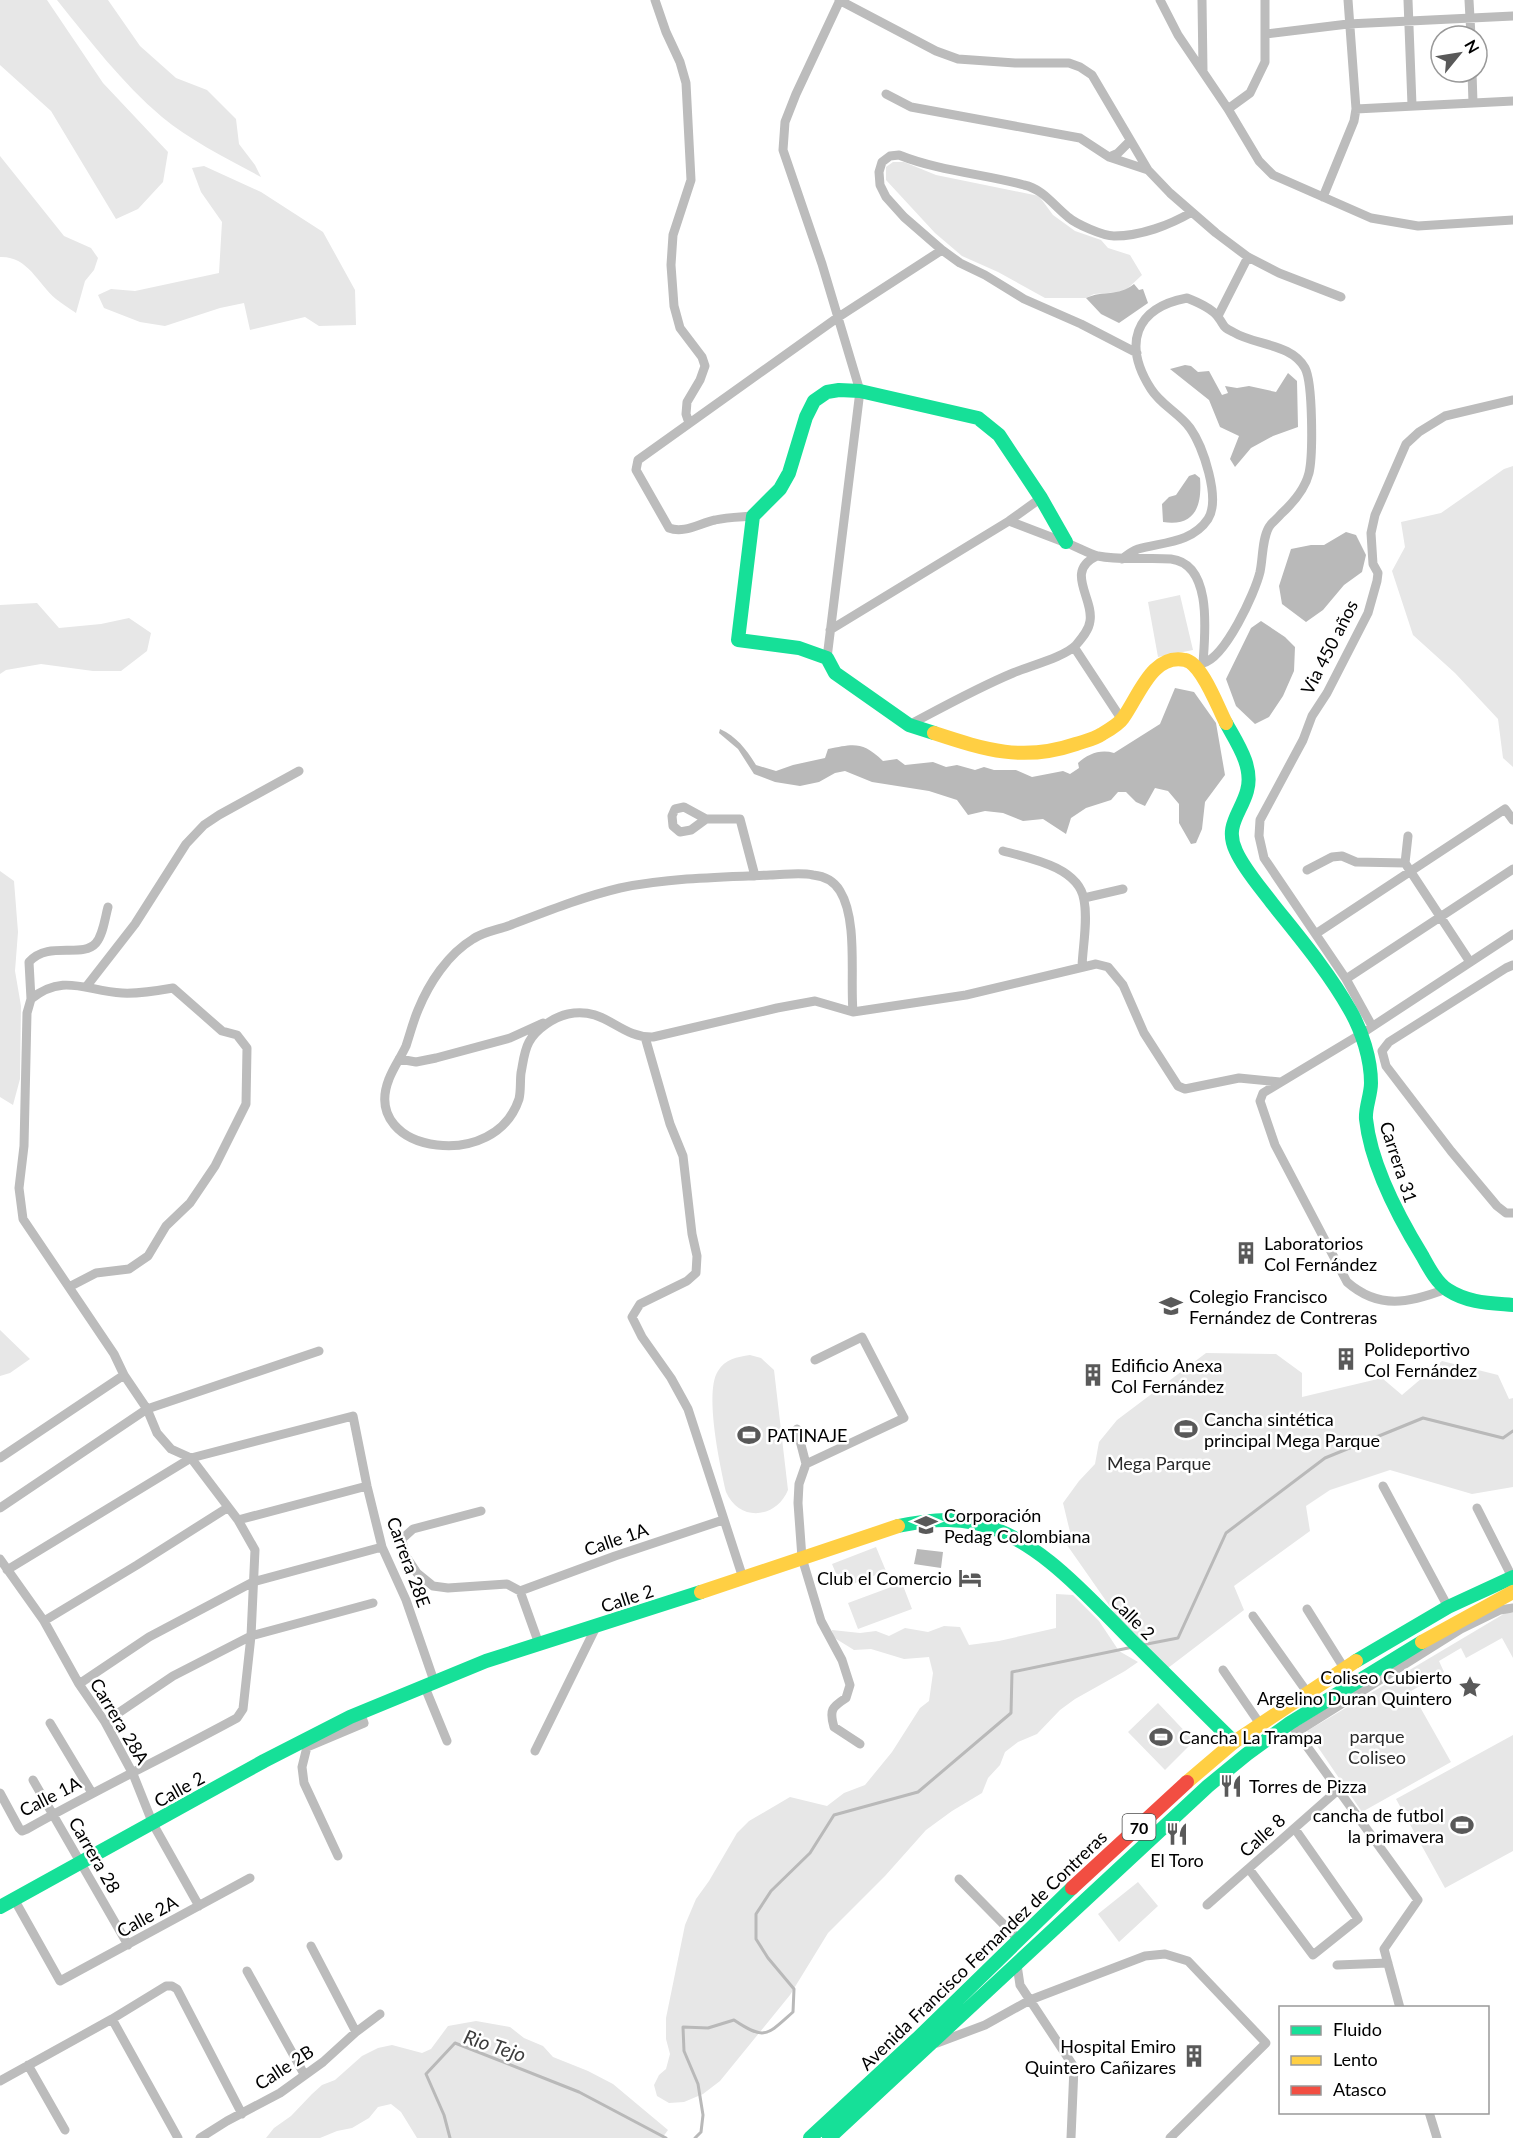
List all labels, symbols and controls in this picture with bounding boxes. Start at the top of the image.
north arrow [1429,24,1489,84]
text: N [1461,36,1484,56]
street label: Via 450 años [1296,596,1362,698]
street label: Carrera 31 [1376,1119,1422,1205]
place label: Laboratorios Col Fernández [1264,1232,1377,1275]
building icon: Laboratorios Col Fernández [1233,1240,1259,1266]
place label: Colegio Francisco Fernández de Contreras [1189,1285,1377,1328]
school or university icon: Colegio Francisco Fernández de Contreras [1158,1293,1184,1319]
place label: Polideportivo Col Fernández [1364,1338,1477,1381]
building icon: Polideportivo Col Fernández [1333,1346,1359,1372]
place label: Edificio Anexa Col Fernández [1111,1354,1224,1397]
building icon: Edificio Anexa Col Fernández [1080,1362,1106,1388]
place label: Cancha sintética principal Mega Parque [1204,1408,1380,1451]
sports icon: Cancha sintética principal Mega Parque [1173,1416,1199,1442]
sports icon: PATINAJE [736,1422,762,1448]
place label: PATINAJE [767,1424,847,1446]
park label: Mega Parque [1107,1452,1211,1474]
place label: Corporación Pedag Colombiana [944,1504,1090,1547]
school or university icon: Corporación Pedag Colombiana [913,1512,939,1538]
street label: Carrera 28E [383,1514,435,1610]
street label: Calle 1A [581,1518,652,1560]
hotel icon: Club el Comercio [957,1565,983,1591]
place label: Club el Comercio [817,1567,952,1589]
street label: Calle 2 [598,1579,656,1617]
street label: Calle 2 [1106,1590,1160,1644]
place label: Coliseo Cubierto Argelino Duran Quintero [1257,1666,1452,1709]
street label: Carrera 28A [86,1674,155,1769]
place icon: Coliseo Cubierto Argelino Duran Quintero [1457,1674,1483,1700]
sports icon: Cancha La Trampa [1148,1724,1174,1750]
park label: parque Coliseo [1348,1725,1406,1768]
place label: Cancha La Trampa [1179,1726,1322,1748]
street label: Calle 2 [150,1766,208,1812]
street label: Calle 1A [16,1771,85,1821]
restaurant icon: Torres de Pizza [1218,1773,1244,1799]
place label: Torres de Pizza [1249,1775,1367,1797]
place label: cancha de futbol la primavera [1313,1804,1444,1847]
street label: Calle 8 [1235,1809,1289,1861]
sports icon: cancha de futbol la primavera [1449,1812,1475,1838]
street label: Carrera 28 [64,1813,126,1897]
road number: 70 [1122,1814,1156,1840]
restaurant icon: El Toro [1164,1821,1190,1847]
street label: Avenida Francisco Fernandez de Contreras [855,1826,1111,2074]
place label: El Toro [1150,1849,1204,1871]
street label: Calle 2A [113,1890,182,1942]
legend [1279,2006,1489,2114]
text: Fluido [1333,2018,1382,2040]
water label: Rio Tejo [461,2024,529,2066]
place label: Hospital Emiro Quintero Cañizares [1025,2035,1176,2078]
street label: Calle 2B [250,2040,318,2094]
building icon: Hospital Emiro Quintero Cañizares [1181,2043,1207,2069]
text: Lento [1333,2048,1378,2070]
text: Atasco [1333,2078,1386,2100]

